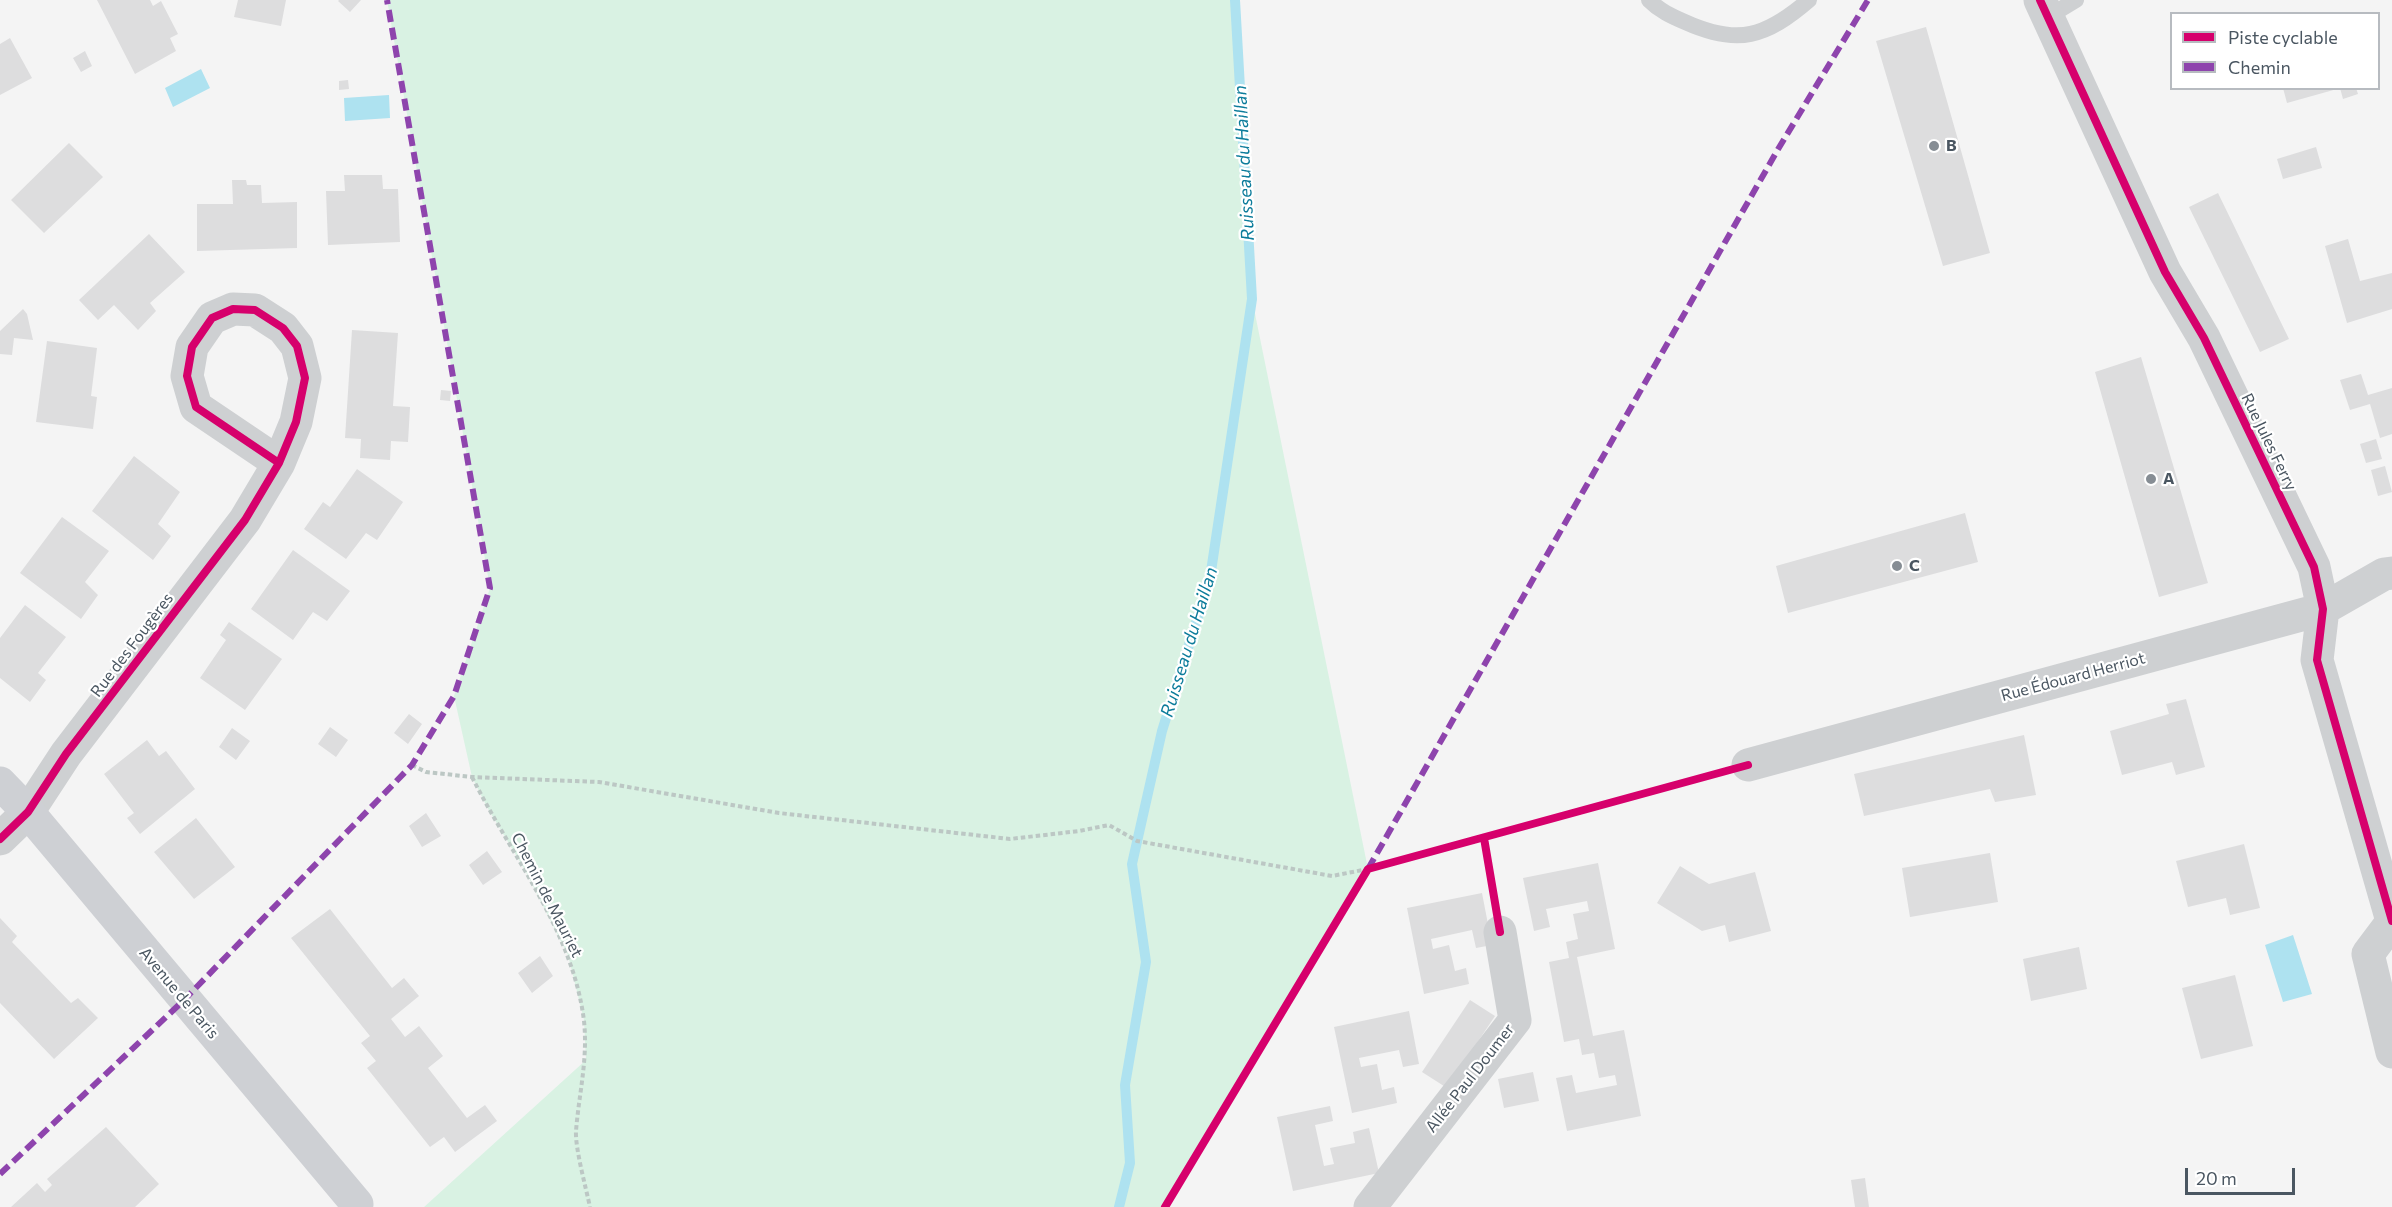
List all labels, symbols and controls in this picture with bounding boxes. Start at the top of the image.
legend [2170,12,2380,90]
text: Piste cyclable [2228,26,2338,48]
text: Chemin [2228,56,2291,78]
water label: Ruisseau du Haillan [1229,85,1259,241]
place label: B [1946,136,1957,156]
marker: B [1927,139,1941,153]
street label: Rue Jules Ferry [2237,390,2301,494]
place label: A [2163,469,2174,489]
marker: A [2144,472,2158,486]
place label: C [1909,556,1920,576]
marker: C [1890,559,1904,573]
water label: Ruisseau du Haillan [1156,564,1222,720]
street label: Rue des Fougères [87,589,177,701]
street label: Rue Édouard Herriot [1999,649,2147,705]
street label: Chemin de Mauriet [507,829,587,961]
street label: Avenue de Paris [135,943,223,1043]
street label: Allée Paul Doumer [1422,1020,1518,1136]
scale bar [2188,1156,2298,1194]
text: 20 m [2196,1167,2237,1189]

